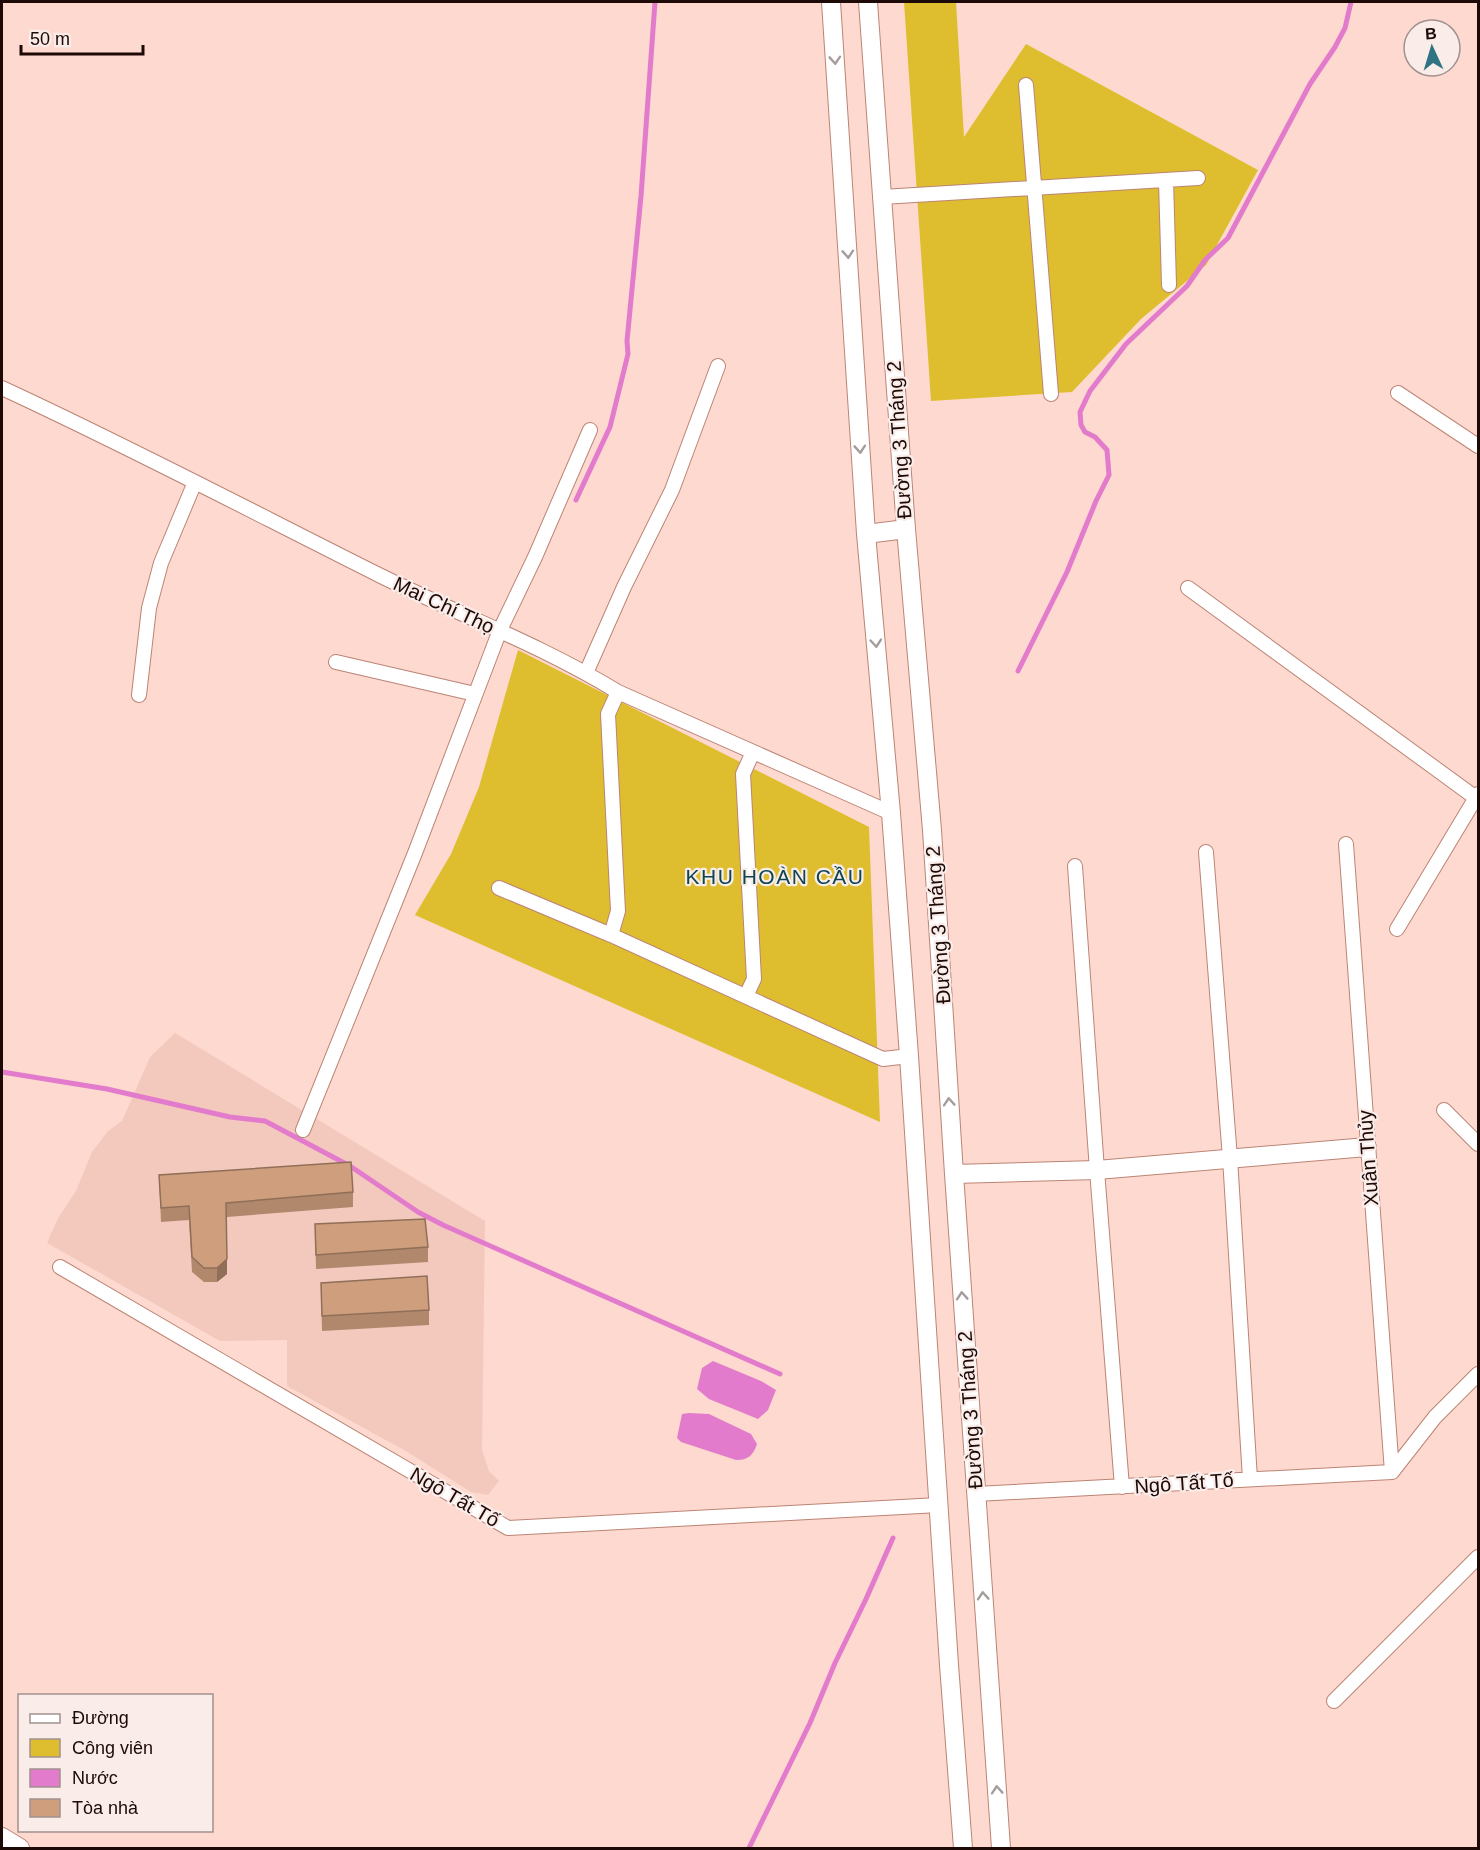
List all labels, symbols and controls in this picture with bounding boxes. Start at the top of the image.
scale bar [21,18,142,56]
north arrow [1402,18,1462,78]
text: B [1425,25,1437,42]
text: 50 m [30,29,70,49]
one-way arrow [828,55,841,64]
one-way arrow [841,250,854,259]
street label: Đường 3 Tháng 2 [882,360,916,520]
one-way arrow [854,445,867,454]
street label: Mai Chí Thọ [390,572,498,638]
one-way arrow [869,639,882,648]
street label: Đường 3 Tháng 2 [921,845,955,1005]
district label: KHU HOÀN CẦU [685,865,865,888]
one-way arrow [943,1097,956,1106]
street label: Xuân Thủy [1354,1109,1382,1207]
one-way arrow [956,1292,969,1301]
street label: Đường 3 Tháng 2 [953,1330,987,1490]
street label: Ngô Tất Tố [406,1463,504,1531]
street label: Ngô Tất Tố [1134,1469,1234,1497]
one-way arrow [977,1591,990,1600]
legend [18,1694,213,1832]
text: Đường [72,1708,129,1728]
text: Công viên [72,1738,153,1758]
text: Nước [72,1768,118,1788]
one-way arrow [991,1786,1004,1795]
text: Tòa nhà [72,1798,139,1818]

